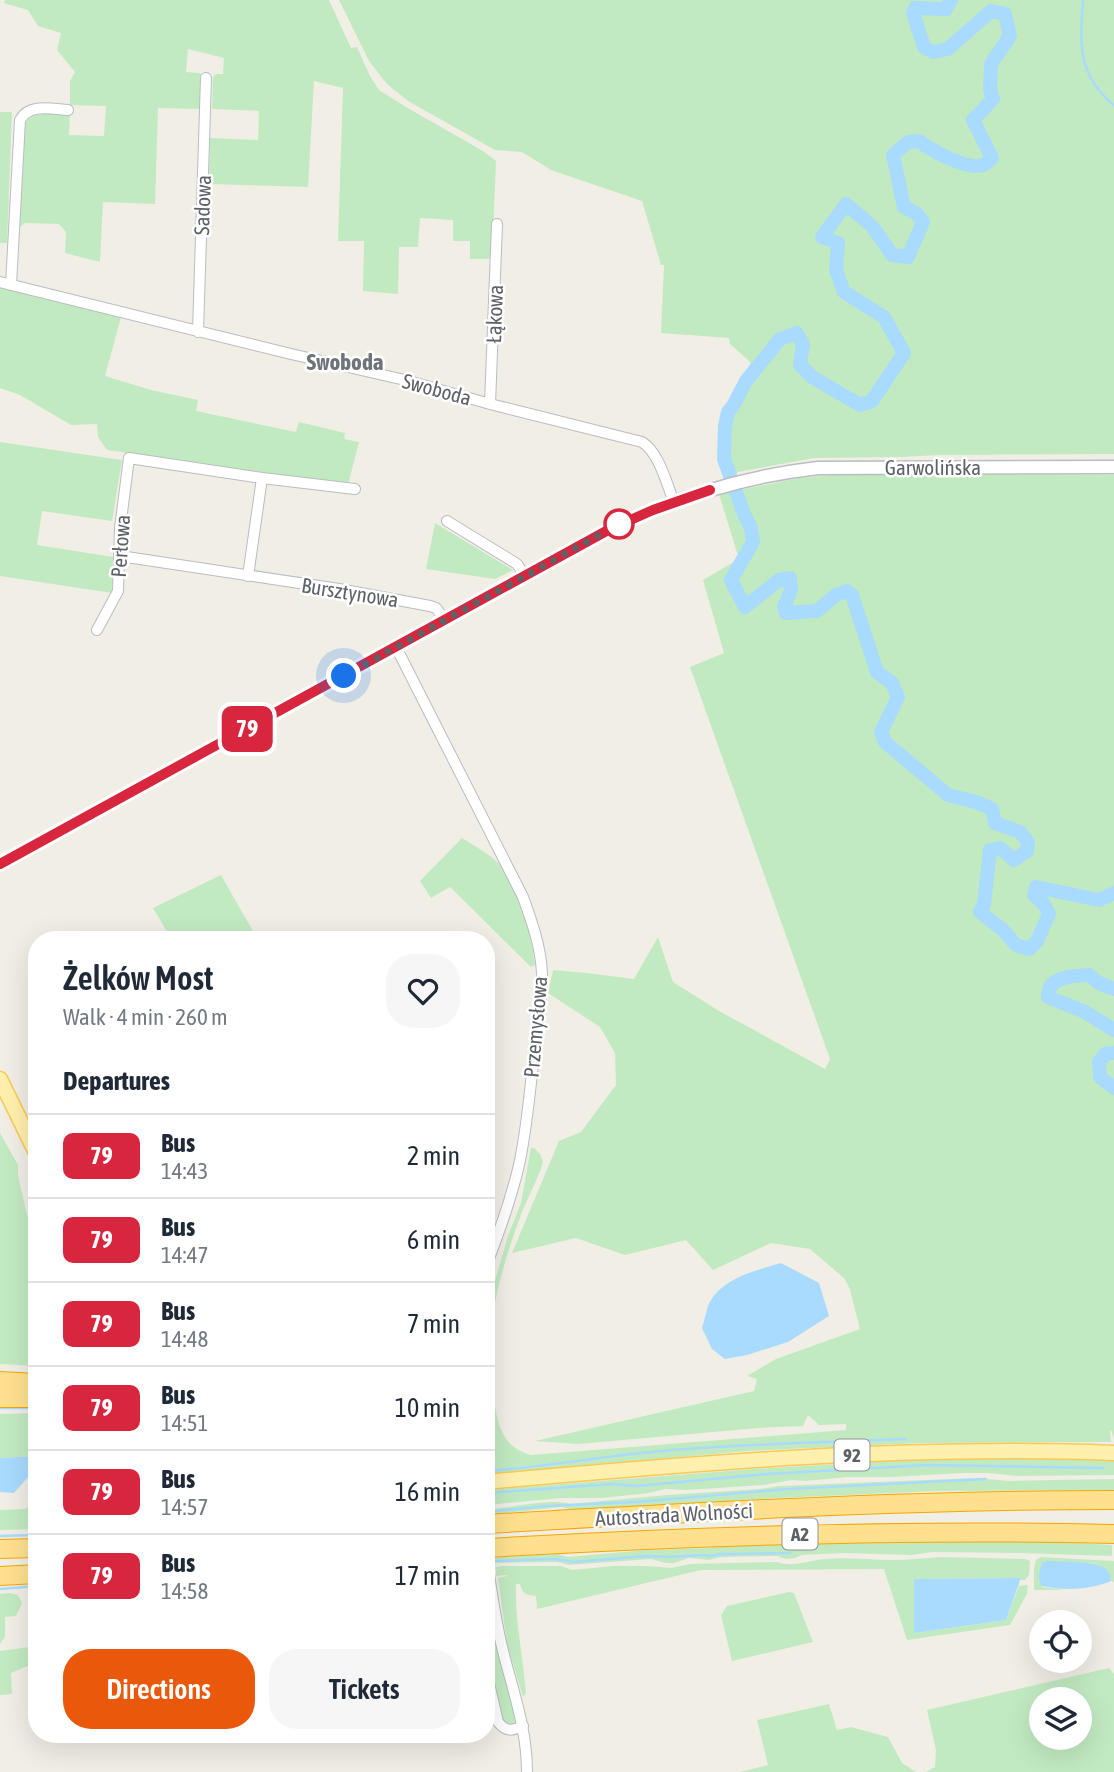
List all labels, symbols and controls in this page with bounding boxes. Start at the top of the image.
street label: Sadowa [189,174,215,236]
street label: Łąkowa [481,284,507,344]
district label: Swoboda [306,349,384,375]
street label: Swoboda [400,368,474,410]
street label: Garwolińska [885,455,981,479]
unlabelled marker [604,509,634,539]
street label: Perłowa [106,514,134,578]
street label: Bursztynowa [300,572,400,612]
your location [326,658,361,693]
line badge: 79 [216,706,278,752]
text: 79 [236,715,258,742]
button: heart [386,954,460,1028]
text: Żelków Most [63,959,214,997]
street label: Przemysłowa [519,975,551,1079]
text: Walk · 4 min · 260 m [63,1004,227,1030]
text: Departures [63,1066,170,1096]
text: Bus [161,1128,195,1158]
text: 2 min [407,1141,460,1171]
text: 79 [90,1142,113,1169]
text: 14:43 [161,1158,208,1184]
text: Bus [161,1212,195,1242]
text: 6 min [407,1225,460,1255]
text: 79 [90,1226,113,1253]
text: 14:47 [161,1242,208,1268]
text: Bus [161,1296,195,1326]
text: 7 min [407,1309,460,1339]
text: 79 [90,1310,113,1337]
text: 14:48 [161,1326,208,1352]
text: Bus [161,1380,195,1410]
text: 10 min [395,1393,460,1423]
text: 79 [90,1394,113,1421]
text: 14:51 [161,1410,208,1436]
road number: 92 [834,1440,870,1470]
text: Bus [161,1464,195,1494]
text: 16 min [395,1477,460,1507]
text: 79 [90,1478,113,1505]
text: 14:57 [161,1494,208,1520]
street label: Autostrada Wolności [595,1498,753,1530]
road number: A2 [782,1518,818,1550]
text: Bus [161,1548,195,1578]
text: 17 min [395,1561,460,1591]
text: 79 [90,1562,113,1589]
text: 14:58 [161,1578,208,1604]
map controls [1029,1610,1092,1750]
button: locate [1029,1610,1092,1673]
button: Directions [63,1649,255,1729]
button: Tickets [269,1649,460,1729]
button: layers [1029,1687,1092,1750]

